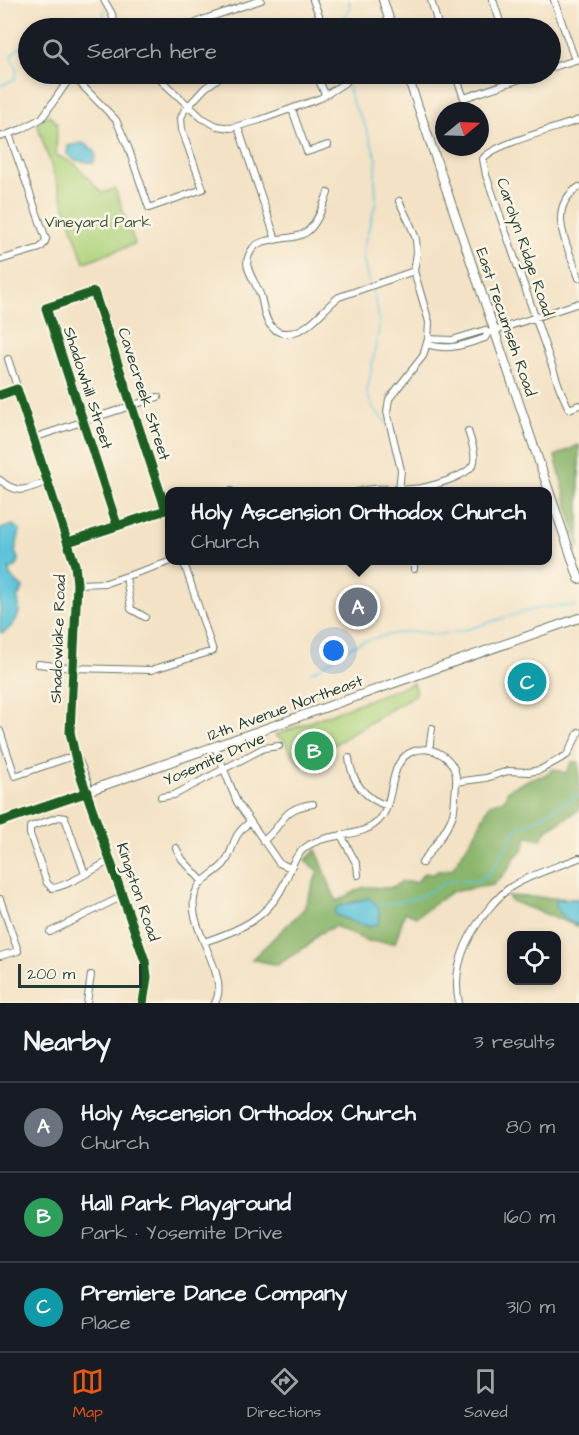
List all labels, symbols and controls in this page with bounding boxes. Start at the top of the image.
search box [18,18,561,84]
icon: search [39,35,72,68]
text: Search here [87,36,217,67]
north arrow [435,102,489,156]
street label: Carolyn Ridge Road [490,175,559,320]
park label: Vineyard Park [45,211,151,234]
street label: East Tecumseh Road [470,245,542,399]
street label: Shadowhill Street [58,324,118,453]
street label: Cavecreek Street [112,325,176,464]
popup [165,487,552,565]
text: Holy Ascension Orthodox Church [191,497,526,528]
text: Church [191,528,259,556]
street label: Shadowlake Road [45,574,71,704]
pin: A [338,584,378,630]
your location [319,636,348,665]
pin: C [508,660,546,704]
street label: 12th Avenue Northeast [204,669,366,746]
street label: Yosemite Drive [160,727,269,791]
pin: B [294,728,334,774]
street label: Kingston Road [110,840,165,945]
map controls [507,931,561,985]
button: locate [507,931,561,985]
scale bar [18,961,142,988]
text: 200 m [27,963,75,985]
text: Nearby [24,1024,111,1060]
text: 3 results [473,1028,555,1056]
text: Holy Ascension Orthodox Church [81,1098,416,1129]
text: A [37,1113,50,1141]
text: 80 m [506,1113,555,1141]
text: Church [81,1129,149,1157]
text: Hall Park Playground [81,1188,291,1219]
text: B [36,1203,51,1231]
text: 160 m [504,1203,555,1231]
text: Park · Yosemite Drive [81,1219,283,1247]
text: Premiere Dance Company [81,1278,347,1309]
text: C [36,1293,51,1321]
text: 310 m [506,1293,555,1321]
text: Place [81,1309,131,1337]
tab: Map [71,1365,104,1423]
tab: Directions [247,1365,321,1423]
tab: Saved [464,1365,508,1423]

